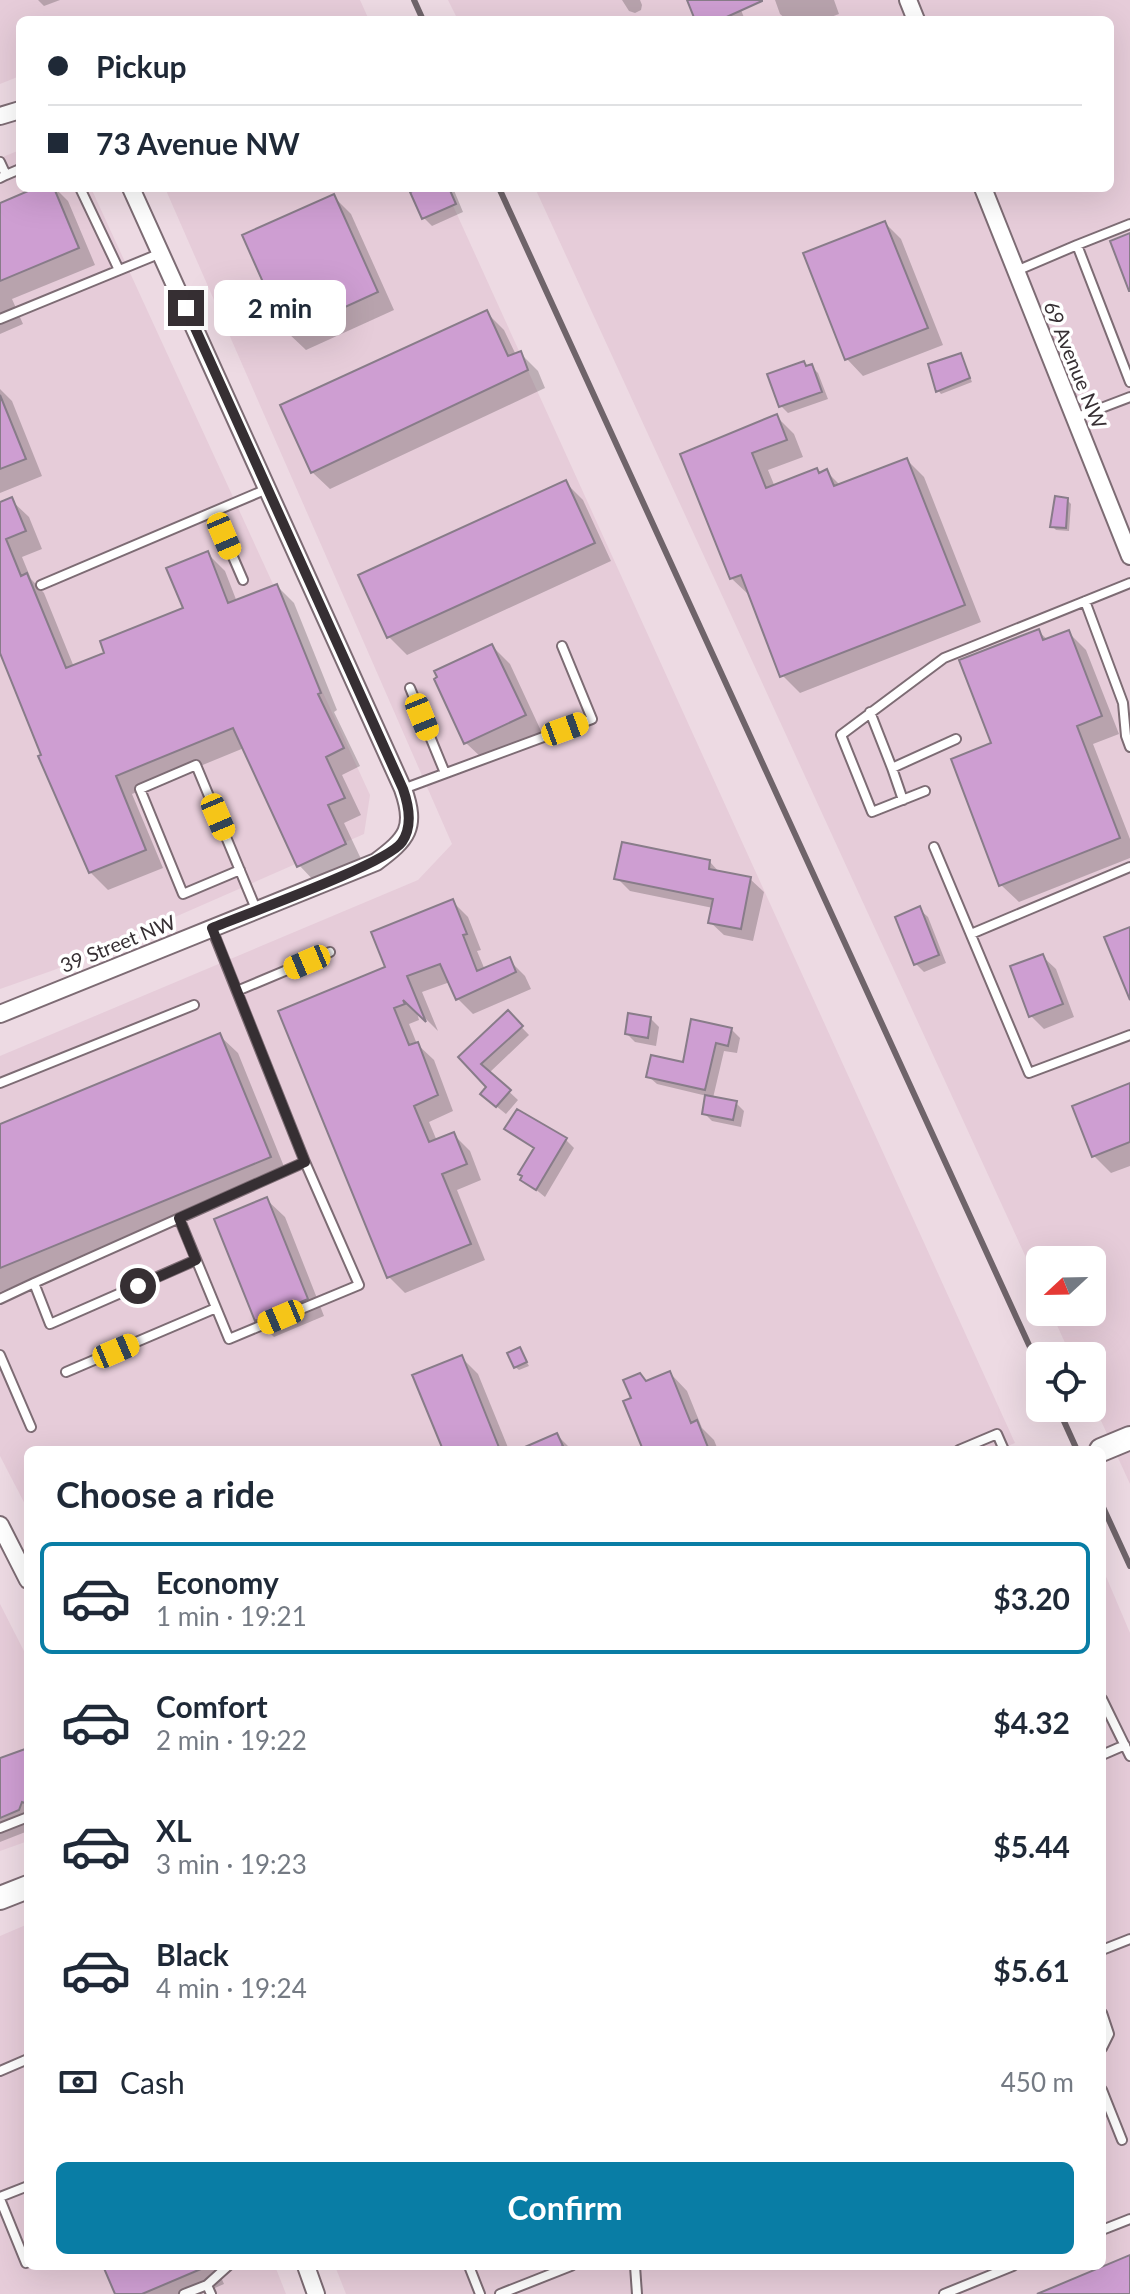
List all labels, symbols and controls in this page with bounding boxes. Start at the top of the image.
text: Pickup [96,48,187,84]
text: 73 Avenue NW [96,125,300,161]
callout: 2 min [214,280,346,336]
route end [168,290,204,326]
text: 2 min [248,292,312,324]
street label: 69 Avenue NW [1040,298,1112,432]
car [204,509,244,563]
car [402,690,442,744]
car [538,710,592,748]
car [198,790,238,844]
street label: 39 Street NW [57,909,179,977]
car [280,942,334,982]
north arrow [1026,1246,1106,1326]
map controls [1026,1246,1106,1422]
route start [120,1268,156,1304]
car [254,1297,308,1337]
car [89,1331,143,1371]
button: locate [1026,1342,1106,1422]
text: Choose a ride [56,1472,275,1516]
icon: car [60,1562,132,1634]
text: Economy [156,1564,279,1600]
text: $3.20 [993,1580,1070,1616]
text: 1 min · 19:21 [156,1600,307,1632]
icon: car [60,1686,132,1758]
text: Comfort [156,1688,268,1724]
text: $4.32 [993,1704,1070,1740]
text: 2 min · 19:22 [156,1724,307,1756]
icon: car [60,1810,132,1882]
text: XL [156,1812,192,1848]
text: $5.44 [993,1828,1070,1864]
text: 3 min · 19:23 [156,1848,307,1880]
icon: car [60,1934,132,2006]
text: Black [156,1936,229,1972]
text: $5.61 [993,1952,1070,1988]
text: 4 min · 19:24 [156,1972,307,2004]
icon: cash [56,2060,100,2104]
text: Cash [120,2064,185,2100]
text: 450 m [1001,2066,1074,2098]
button: Confirm [56,2162,1074,2254]

